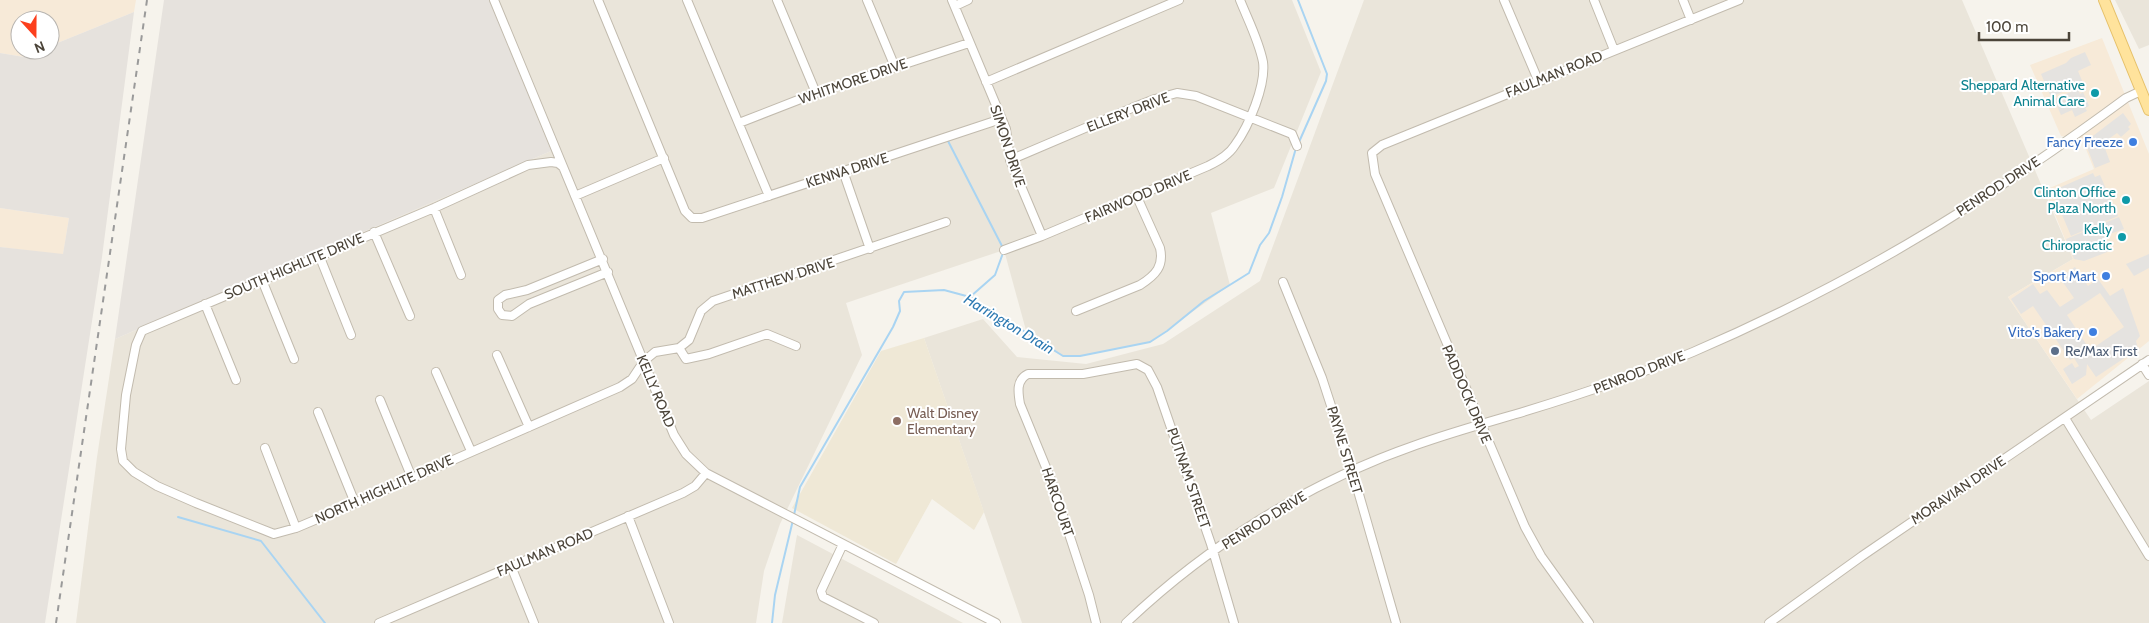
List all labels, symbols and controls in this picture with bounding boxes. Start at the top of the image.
north arrow [10,10,60,60]
scale bar [1979,10,2069,42]
text: 100 m [1986,18,2028,36]
text: N [32,37,48,57]
street label: FAULMAN ROAD [1503,46,1605,102]
street label: WHITMORE DRIVE [796,54,910,108]
place label: Sheppard Alternative Animal Care [1961,76,2085,110]
marker: Sheppard Alternative Animal Care [2089,87,2101,99]
street label: ELLERY DRIVE [1084,88,1172,136]
street label: SIMON DRIVE [986,103,1030,190]
place label: Fancy Freeze [2046,133,2123,151]
marker: Fancy Freeze [2127,136,2139,148]
street label: KENNA DRIVE [803,148,891,192]
street label: PENROD DRIVE [1953,152,2044,220]
street label: FAIRWOOD DRIVE [1082,165,1194,227]
place label: Clinton Office Plaza North [2034,183,2116,217]
marker: Clinton Office Plaza North [2120,194,2132,206]
place label: Kelly Chiropractic [2042,220,2112,254]
street label: SOUTH HIGHLITE DRIVE [222,228,367,304]
marker: Kelly Chiropractic [2116,231,2128,243]
street label: MATTHEW DRIVE [729,253,837,303]
place label: Sport Mart [2033,267,2096,285]
marker: Sport Mart [2100,270,2112,282]
water label: Harrington Drain [961,290,1057,358]
place label: Vito's Bakery [2008,323,2083,341]
marker: Vito's Bakery [2087,326,2099,338]
street label: PADDOCK DRIVE [1438,342,1496,446]
place label: Re/Max First [2065,342,2138,360]
marker: Re/Max First [2049,345,2061,357]
street label: PENROD DRIVE [1591,346,1688,398]
street label: KELLY ROAD [633,352,679,430]
place label: Walt Disney Elementary [907,404,978,438]
street label: PAYNE STREET [1323,404,1367,497]
marker: Walt Disney Elementary [891,415,903,427]
street label: PUTNAM STREET [1163,425,1215,531]
street label: NORTH HIGHLITE DRIVE [312,450,456,528]
street label: MORAVIAN DRIVE [1907,451,2009,528]
street label: HARCOURT [1038,465,1078,539]
street label: PENROD DRIVE [1218,487,1310,553]
street label: FAULMAN ROAD [494,524,596,580]

